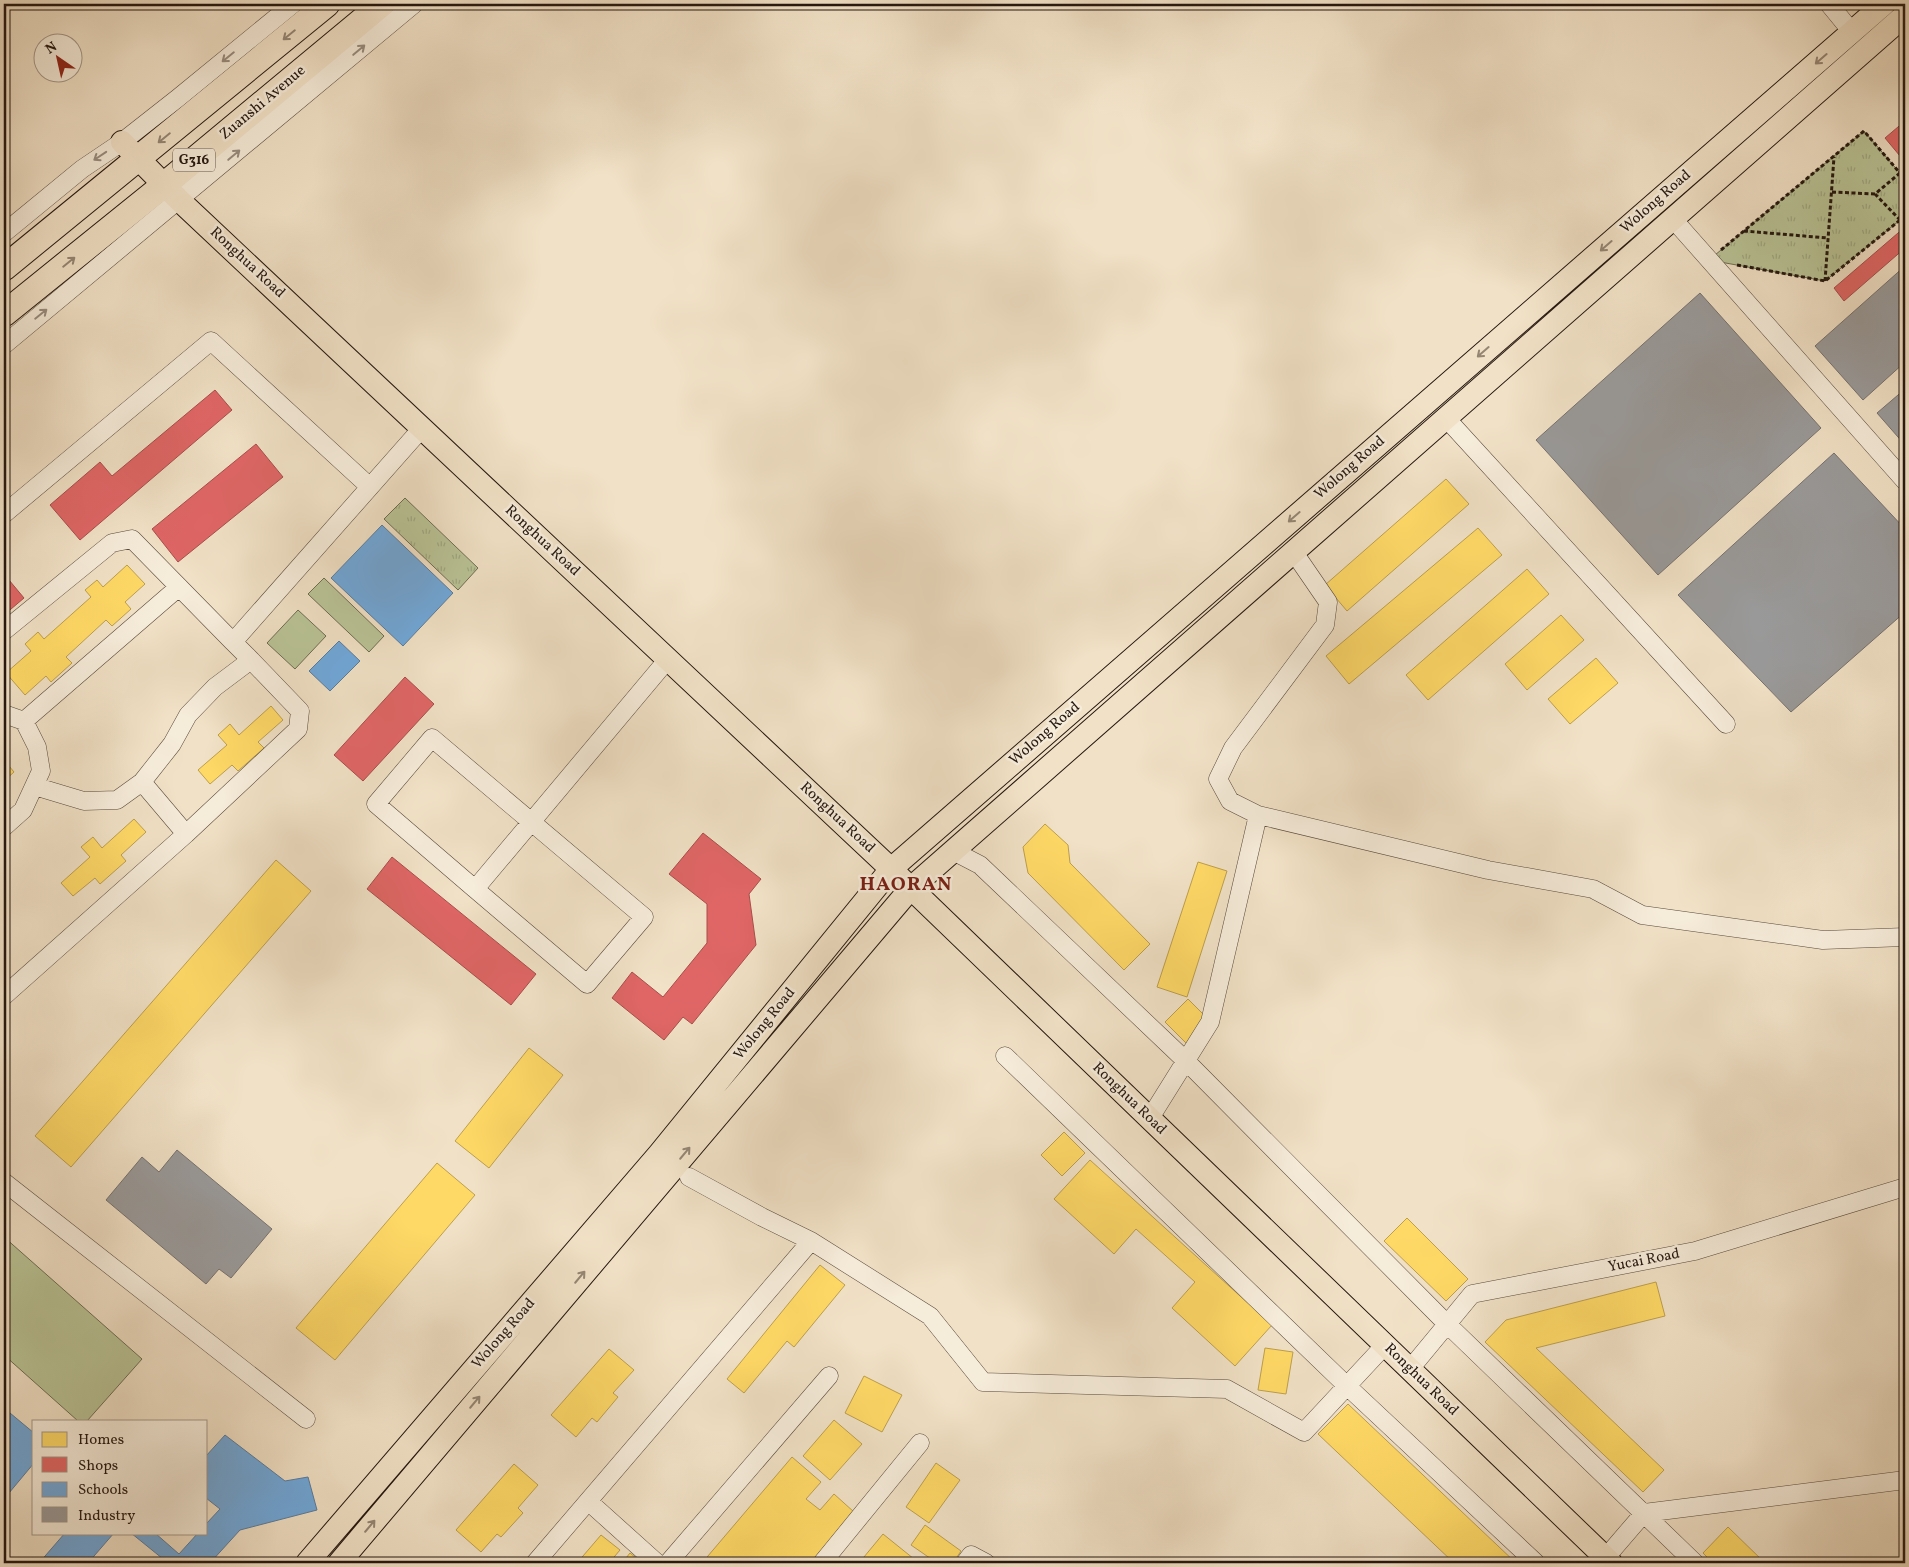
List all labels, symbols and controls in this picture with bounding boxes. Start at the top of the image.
one-way arrow [283,29,296,40]
north arrow [32,32,82,82]
text: N [42,38,61,59]
one-way arrow [352,45,365,56]
one-way arrow [222,51,235,62]
one-way arrow [1814,53,1827,65]
street label: Zuanshi Avenue [216,61,310,145]
one-way arrow [158,132,171,143]
road number: G316 [173,148,215,172]
one-way arrow [227,149,240,160]
one-way arrow [93,151,107,161]
street label: Wolong Road [1616,165,1696,239]
street label: Ronghua Road [205,222,289,304]
one-way arrow [1599,240,1612,252]
one-way arrow [62,256,75,267]
one-way arrow [35,308,48,319]
one-way arrow [1477,347,1490,358]
street label: Wolong Road [1310,431,1390,505]
street label: Ronghua Road [500,500,584,582]
one-way arrow [1288,511,1301,522]
street label: Wolong Road [1005,697,1085,771]
street label: Ronghua Road [795,777,879,859]
district label: HAORAN [860,871,952,899]
street label: Wolong Road [729,983,801,1065]
street label: Ronghua Road [1087,1058,1171,1140]
one-way arrow [679,1147,691,1160]
street label: Yucai Road [1606,1244,1682,1278]
one-way arrow [574,1271,586,1284]
street label: Wolong Road [467,1294,541,1374]
street label: Ronghua Road [1379,1339,1463,1421]
one-way arrow [470,1395,481,1408]
legend [32,1420,208,1534]
text: Homes [78,1430,124,1451]
text: Shops [78,1456,118,1477]
text: Schools [78,1480,128,1501]
text: Industry [78,1506,135,1527]
one-way arrow [365,1520,376,1533]

